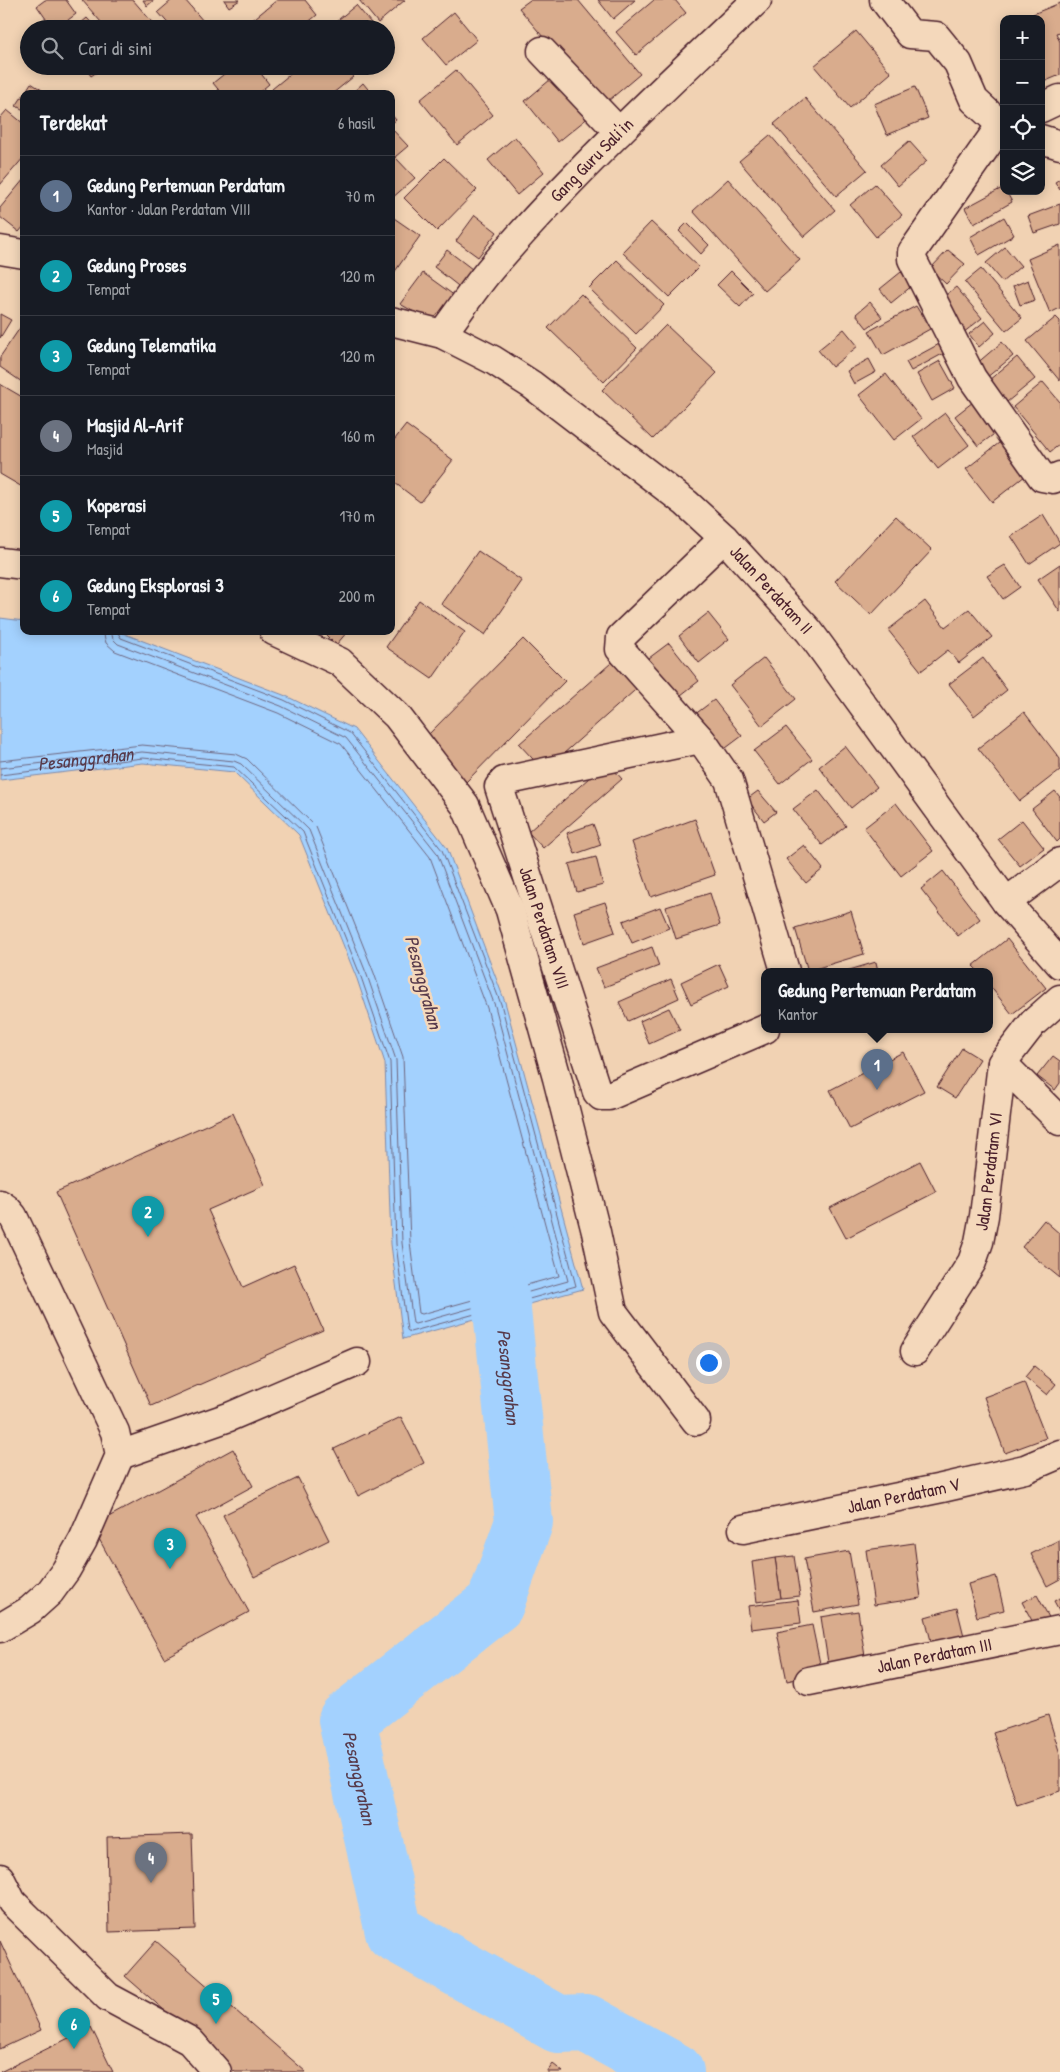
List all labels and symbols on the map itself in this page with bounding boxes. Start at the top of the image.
street label: Gang Guru Sali'in [544,112,639,207]
street label: Jalan Perdatam II [724,539,819,640]
water label: Pesanggrahan [36,740,136,777]
street label: Jalan Perdatam VIII [513,863,576,992]
water label: Pesanggrahan [399,932,449,1033]
pin: 1 [861,1049,893,1090]
street label: Jalan Perdatam VI [968,1111,1008,1233]
pin: 2 [132,1196,164,1237]
water label: Pesanggrahan [491,1328,527,1427]
your location [696,1350,722,1376]
street label: Jalan Perdatam V [845,1471,963,1519]
pin: 3 [154,1528,186,1569]
street label: Jalan Perdatam III [874,1631,994,1679]
water label: Pesanggrahan [337,1728,383,1829]
pin: 4 [135,1842,167,1883]
pin: 5 [200,1983,232,2024]
pin: 6 [58,2008,90,2049]

